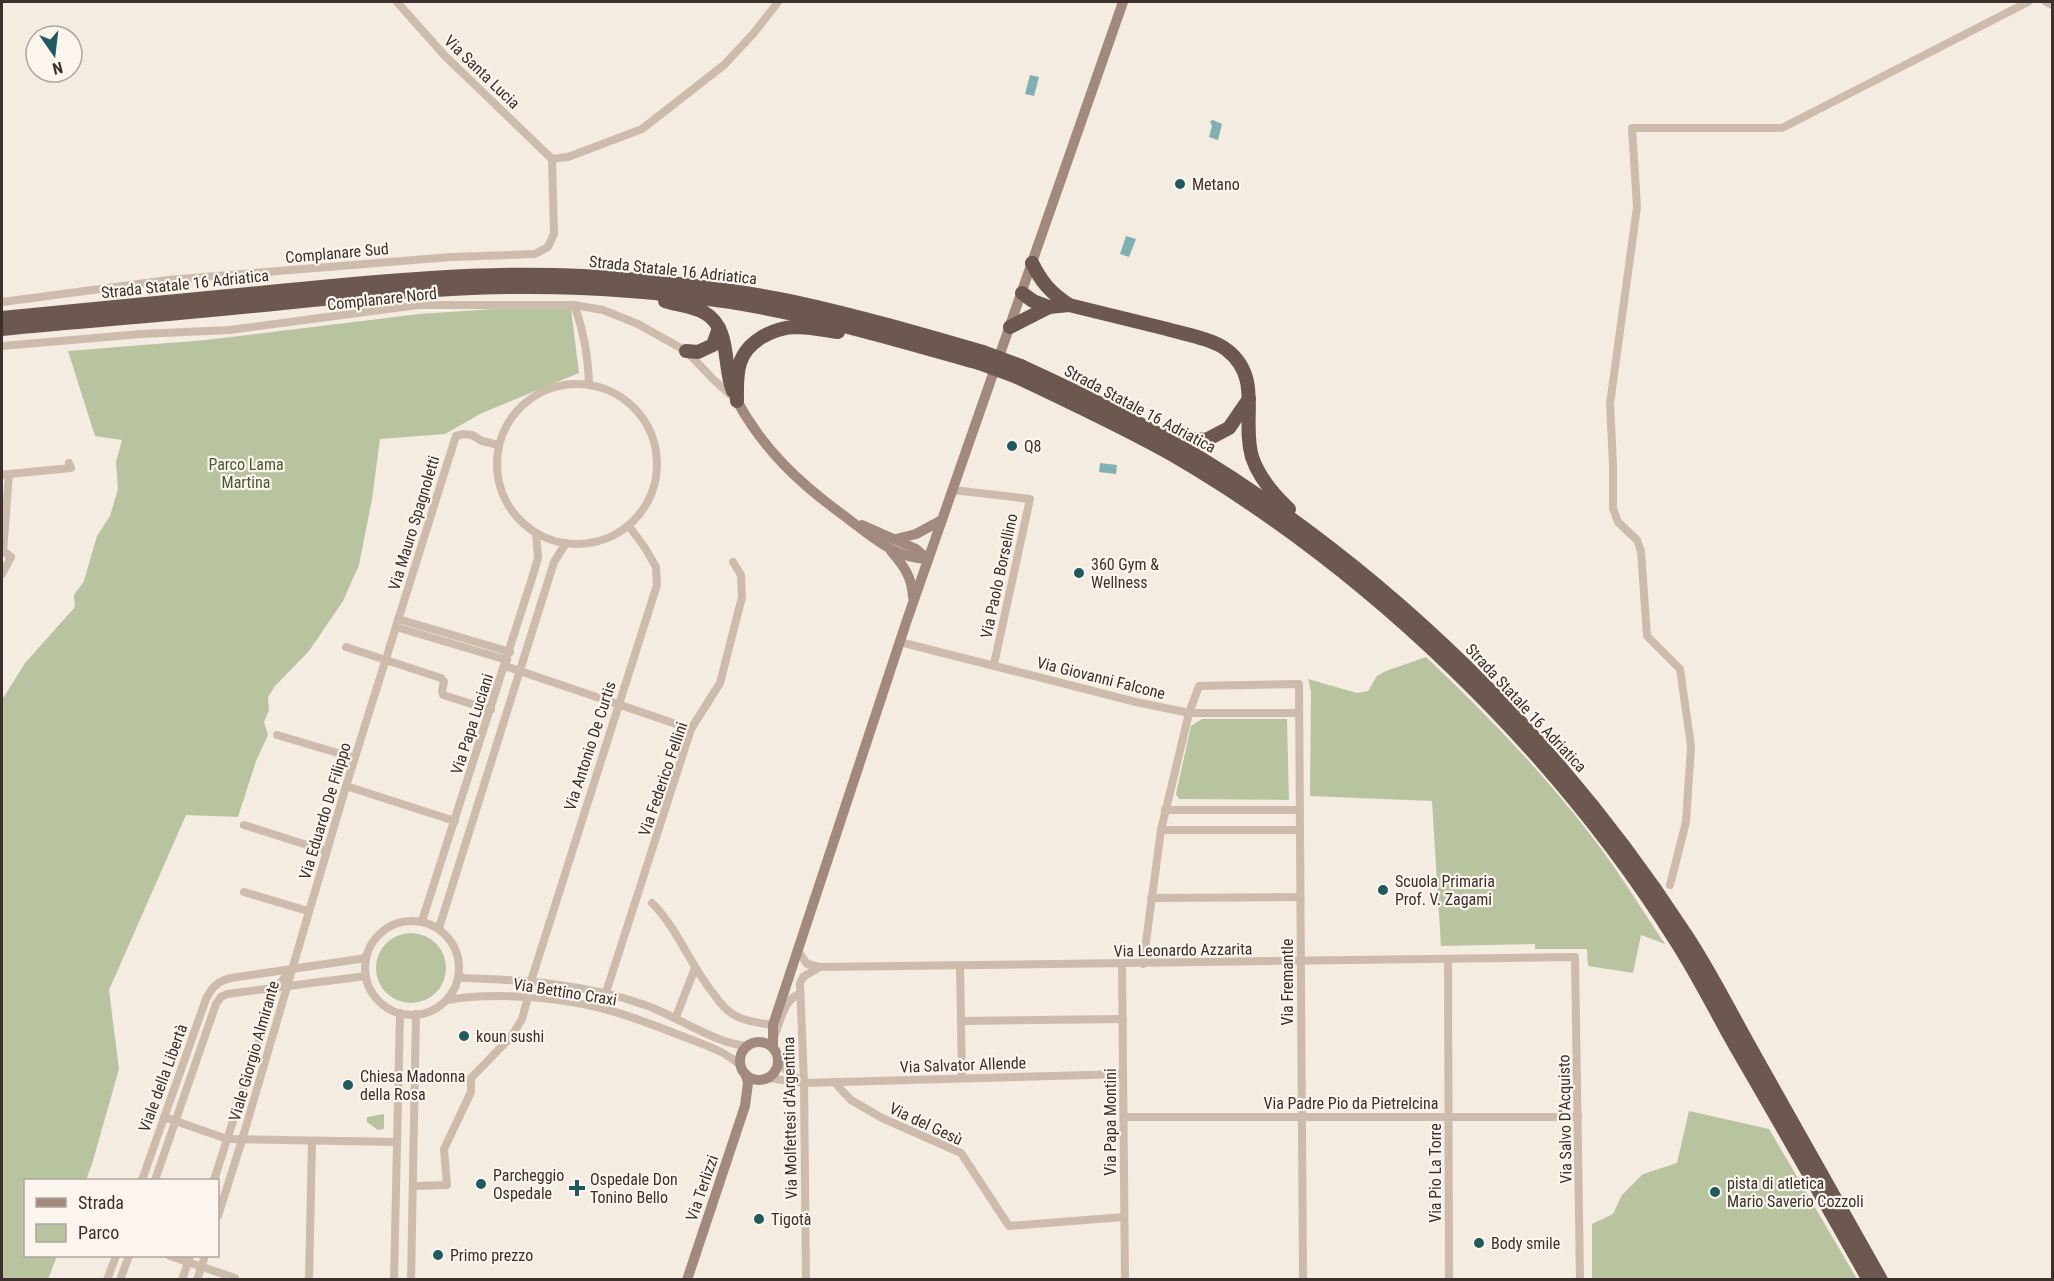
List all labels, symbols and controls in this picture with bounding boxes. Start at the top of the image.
north arrow [24,24,84,84]
street label: Via Santa Lucia [440,31,524,113]
text: N [50,58,65,78]
place label: Metano [1192,175,1240,194]
marker: Metano [1173,177,1187,191]
street label: Complanare Sud [285,239,389,267]
street label: Strada Statale 16 Adriatica [588,252,758,288]
street label: Strada Statale 16 Adriatica [100,266,270,302]
street label: Complanare Nord [326,284,438,314]
street label: Strada Statale 16 Adriatica [1061,361,1219,457]
place label: Q8 [1024,437,1042,456]
marker: Q8 [1005,439,1019,453]
street label: Via Mauro Spagnoletti [384,453,444,593]
park label: Parco Lama Martina [208,455,284,492]
street label: Via Paolo Borsellino [976,512,1022,640]
place label: 360 Gym & Wellness [1091,555,1159,592]
marker: 360 Gym & Wellness [1072,566,1086,580]
street label: Strada Statale 16 Adriatica [1461,640,1591,776]
street label: Via Giovanni Falcone [1035,653,1167,703]
street label: Via Papa Luciani [447,671,497,777]
street label: Via Antonio De Curtis [560,679,620,813]
street label: Via Federico Fellini [635,719,691,839]
street label: Via Eduardo De Filippo [295,740,355,882]
place label: Scuola Primaria Prof. V. Zagami [1395,872,1495,909]
marker: Scuola Primaria Prof. V. Zagami [1376,883,1390,897]
street label: Via Fremantle [1278,938,1297,1026]
street label: Via Leonardo Azzarita [1113,939,1253,961]
street label: Via Bettino Craxi [512,974,618,1010]
street label: Viale Giorgio Almirante [225,979,283,1123]
street label: Viale della Libertà [135,1021,191,1135]
place label: koun sushi [476,1027,544,1046]
marker: koun sushi [457,1029,471,1043]
street label: Via Molfettesi d'Argentina [779,1037,801,1199]
street label: Via Salvator Allende [899,1053,1027,1077]
street label: Via Salvo D'Acquisto [1554,1054,1576,1184]
place label: Chiesa Madonna della Rosa [360,1067,465,1104]
street label: Via Papa Montini [1101,1068,1120,1176]
marker: Chiesa Madonna della Rosa [341,1078,355,1092]
street label: Via Padre Pio da Pietrelcina [1264,1094,1438,1113]
street label: Via del Gesù [886,1099,966,1149]
street label: Via Pio La Torre [1426,1123,1445,1223]
street label: Via Terlizzi [682,1152,722,1224]
place label: Parcheggio Ospedale [493,1166,564,1203]
place label: Ospedale Don Tonino Bello [590,1170,678,1207]
place label: pista di atletica Mario Saverio Cozzoli [1727,1174,1864,1211]
marker: Parcheggio Ospedale [474,1177,488,1191]
legend [24,1179,219,1257]
marker: Ospedale Don Tonino Bello [568,1179,586,1197]
marker: pista di atletica Mario Saverio Cozzoli [1708,1185,1722,1199]
text: Strada [78,1192,124,1213]
place label: Tigotà [771,1210,811,1229]
marker: Tigotà [752,1212,766,1226]
text: Parco [78,1222,119,1243]
place label: Body smile [1491,1234,1560,1253]
marker: Body smile [1472,1236,1486,1250]
place label: Primo prezzo [450,1246,533,1265]
marker: Primo prezzo [431,1248,445,1262]

